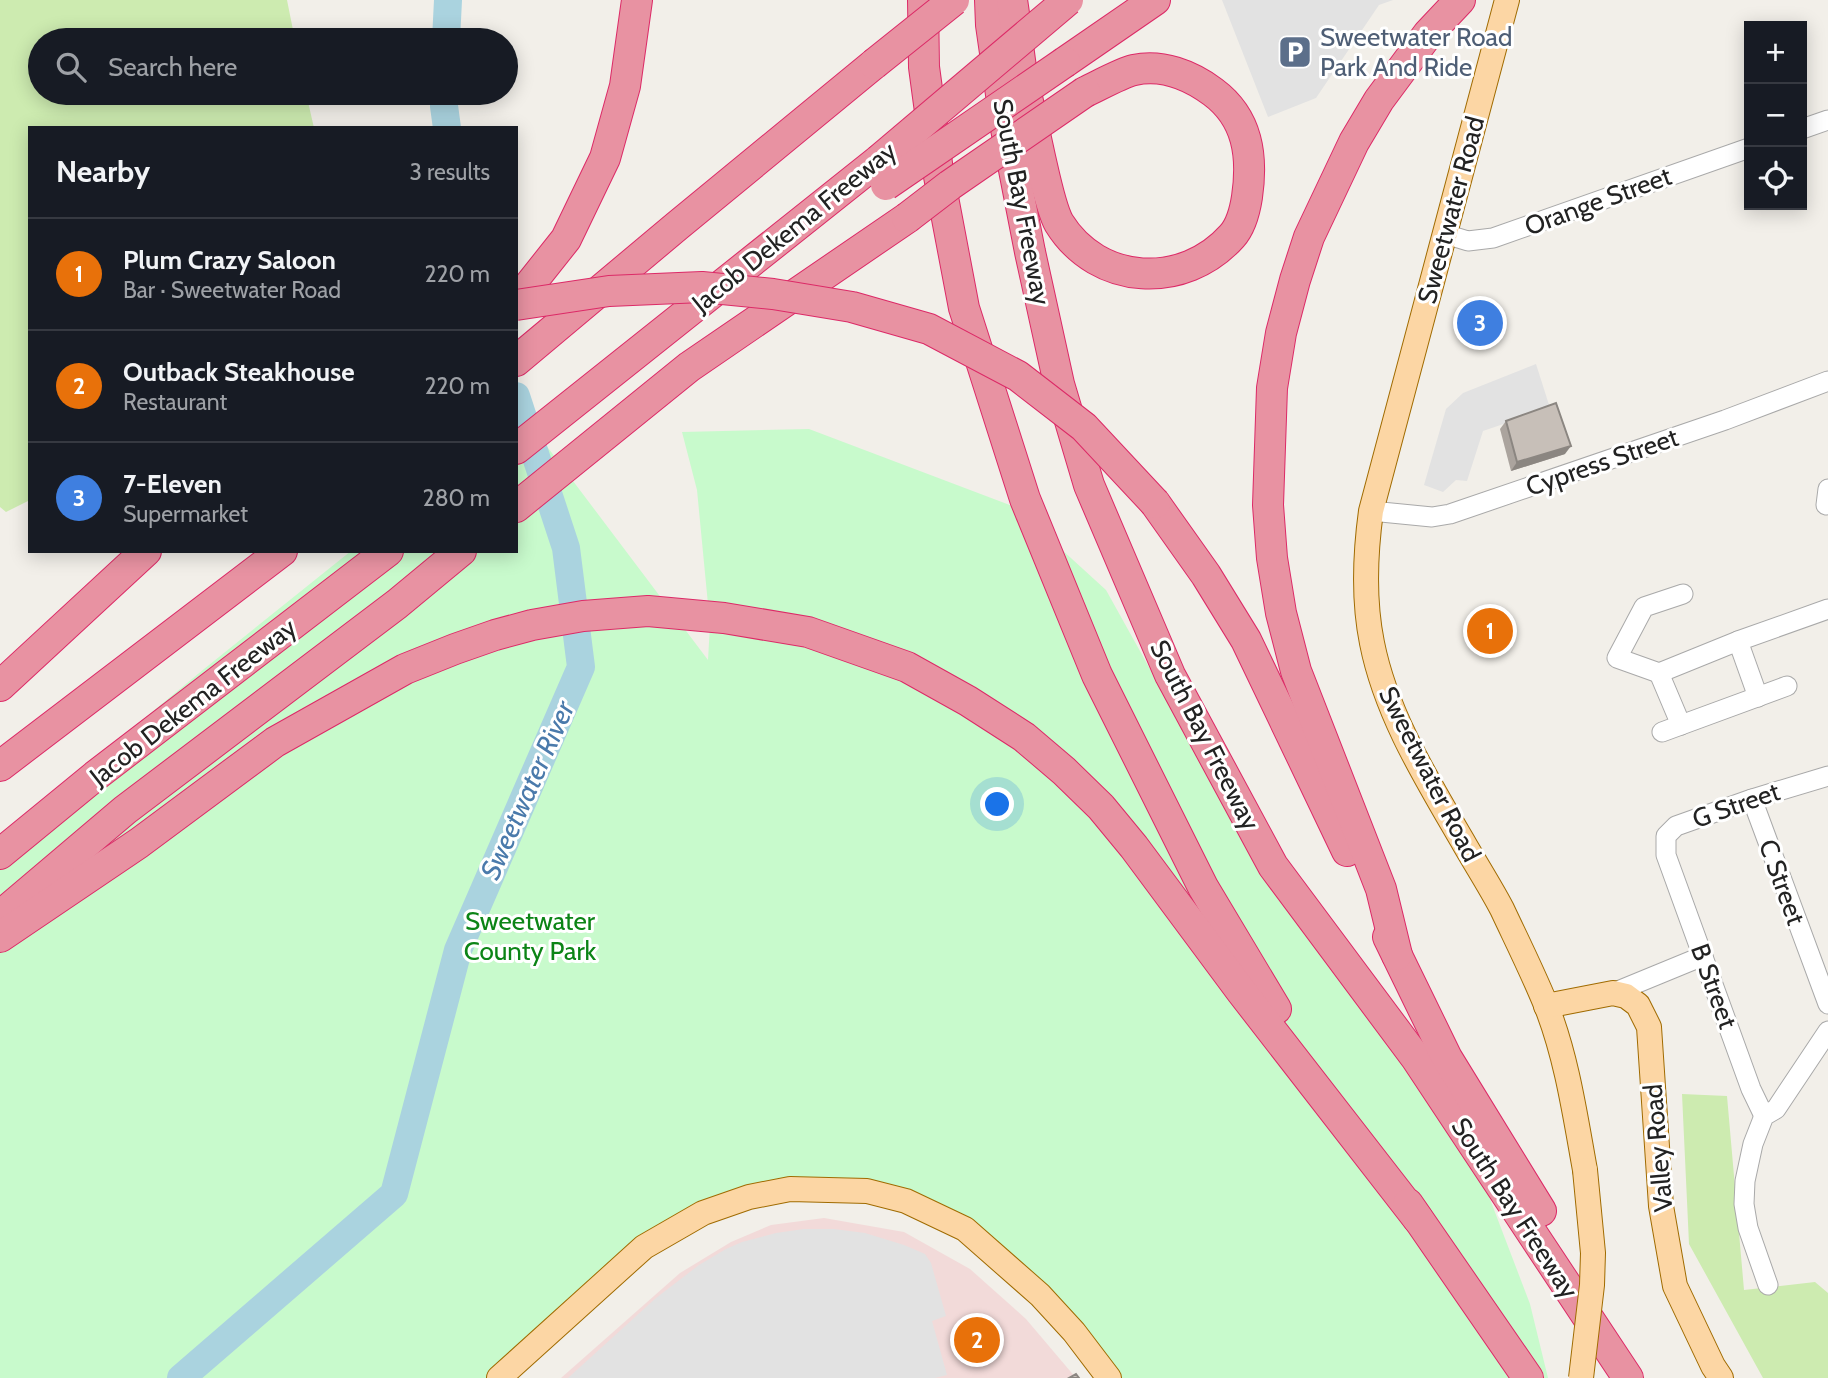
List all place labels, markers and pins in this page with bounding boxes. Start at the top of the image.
place label: Sweetwater Road Park And Ride [1320,21,1512,83]
parking icon: Sweetwater Road Park And Ride [1276,33,1314,71]
pin: 3 [1457,297,1503,349]
pin: 1 [1467,605,1513,657]
pin: 2 [954,1314,1000,1366]

